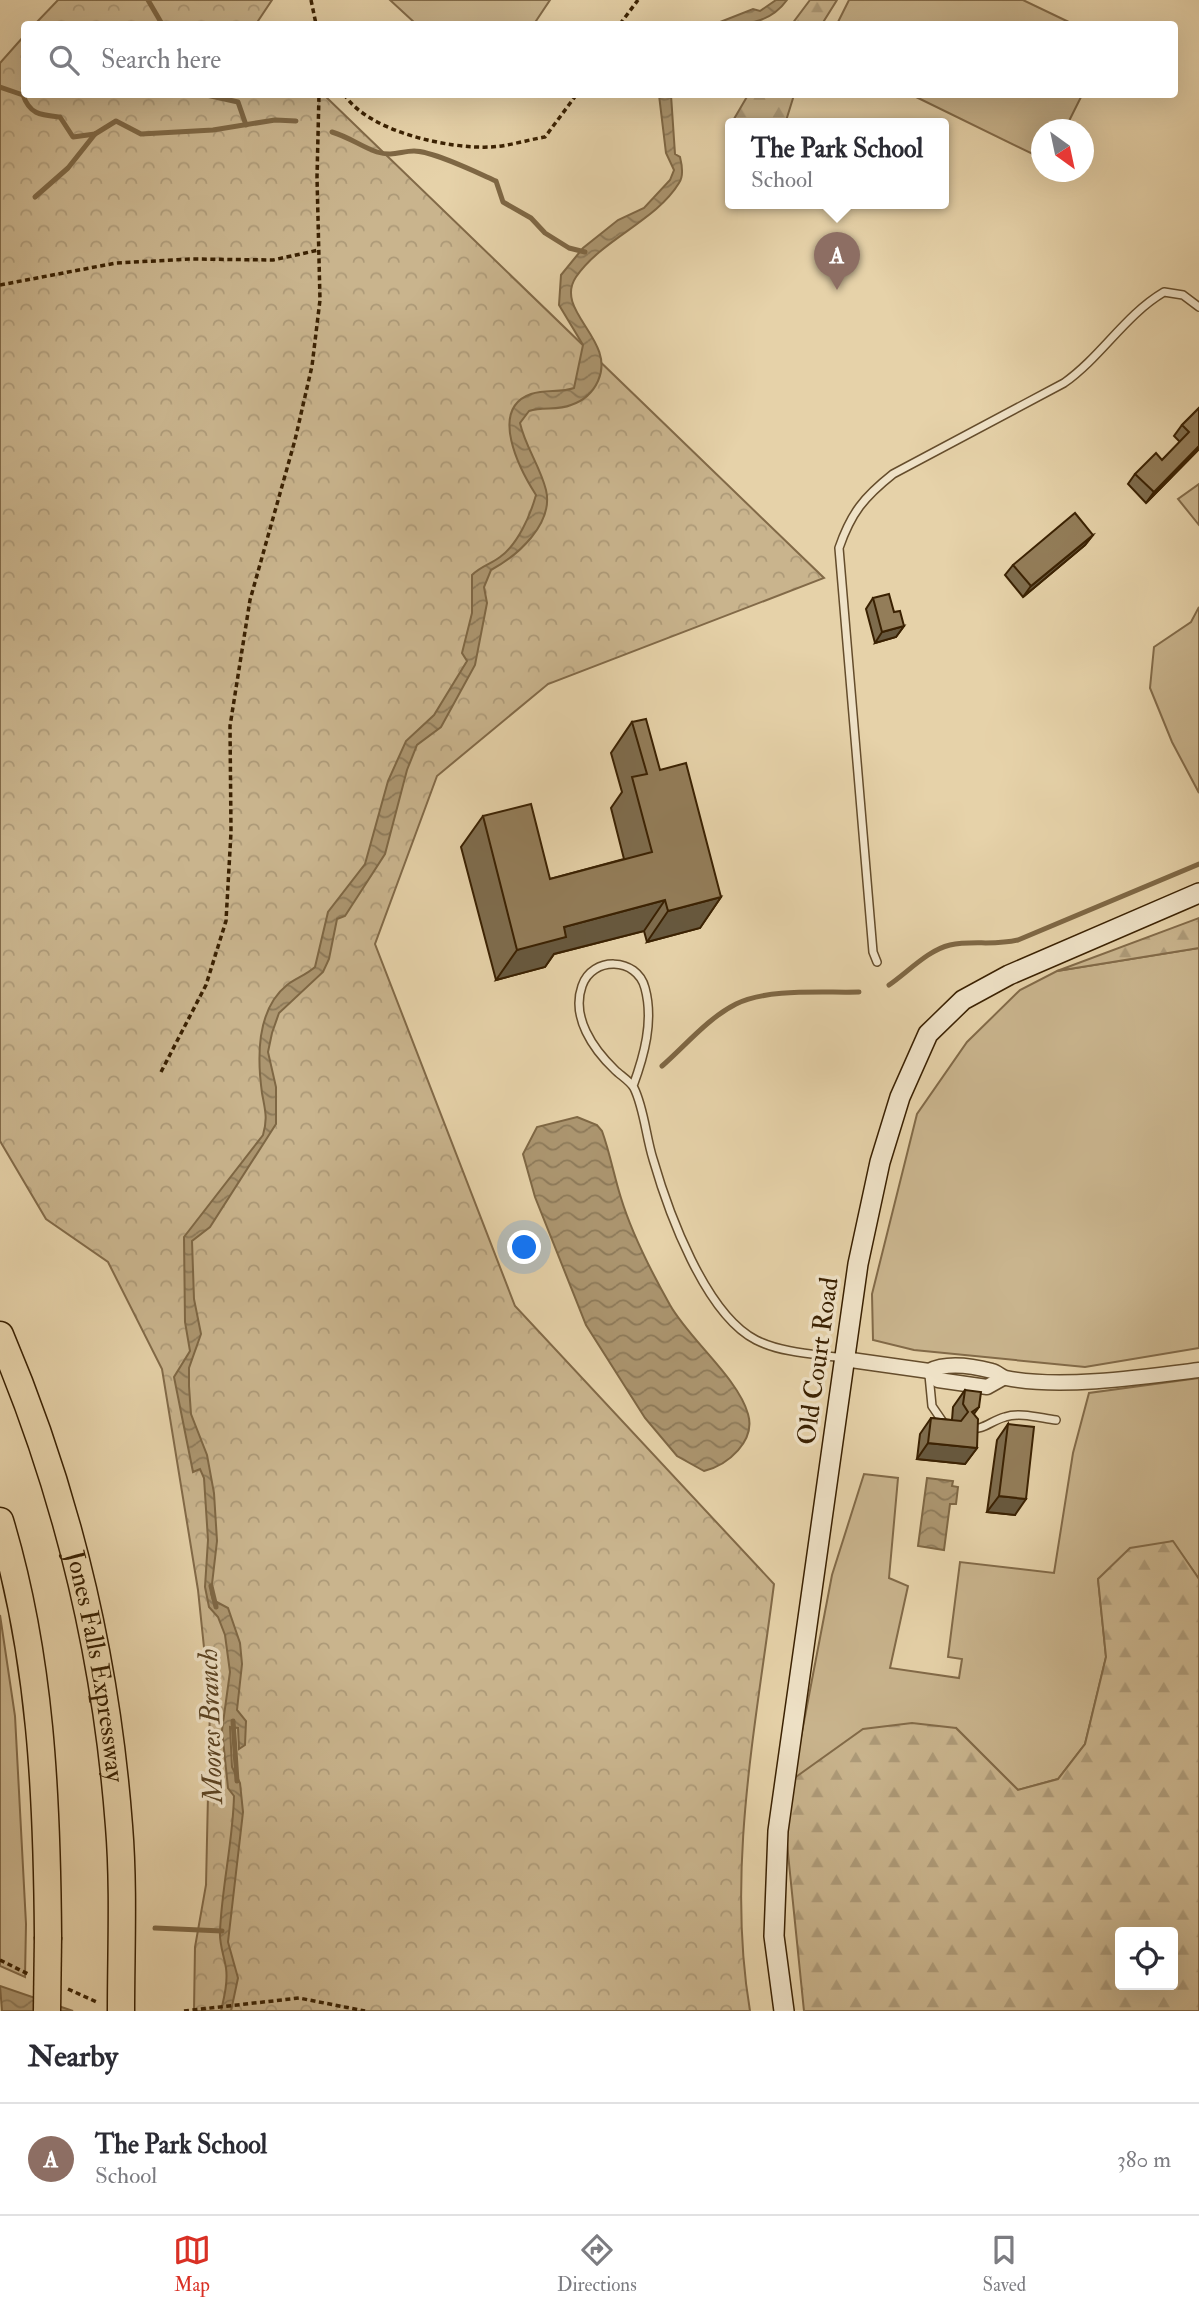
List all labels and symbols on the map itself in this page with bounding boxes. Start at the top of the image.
north arrow [1031,119,1094,182]
pin: A [814,232,860,290]
your location [507,1230,541,1264]
street label: Old Court Road [790,1275,846,1447]
street label: Jones Falls Expressway [58,1546,131,1784]
water label: Moores Branch [191,1648,231,1806]

